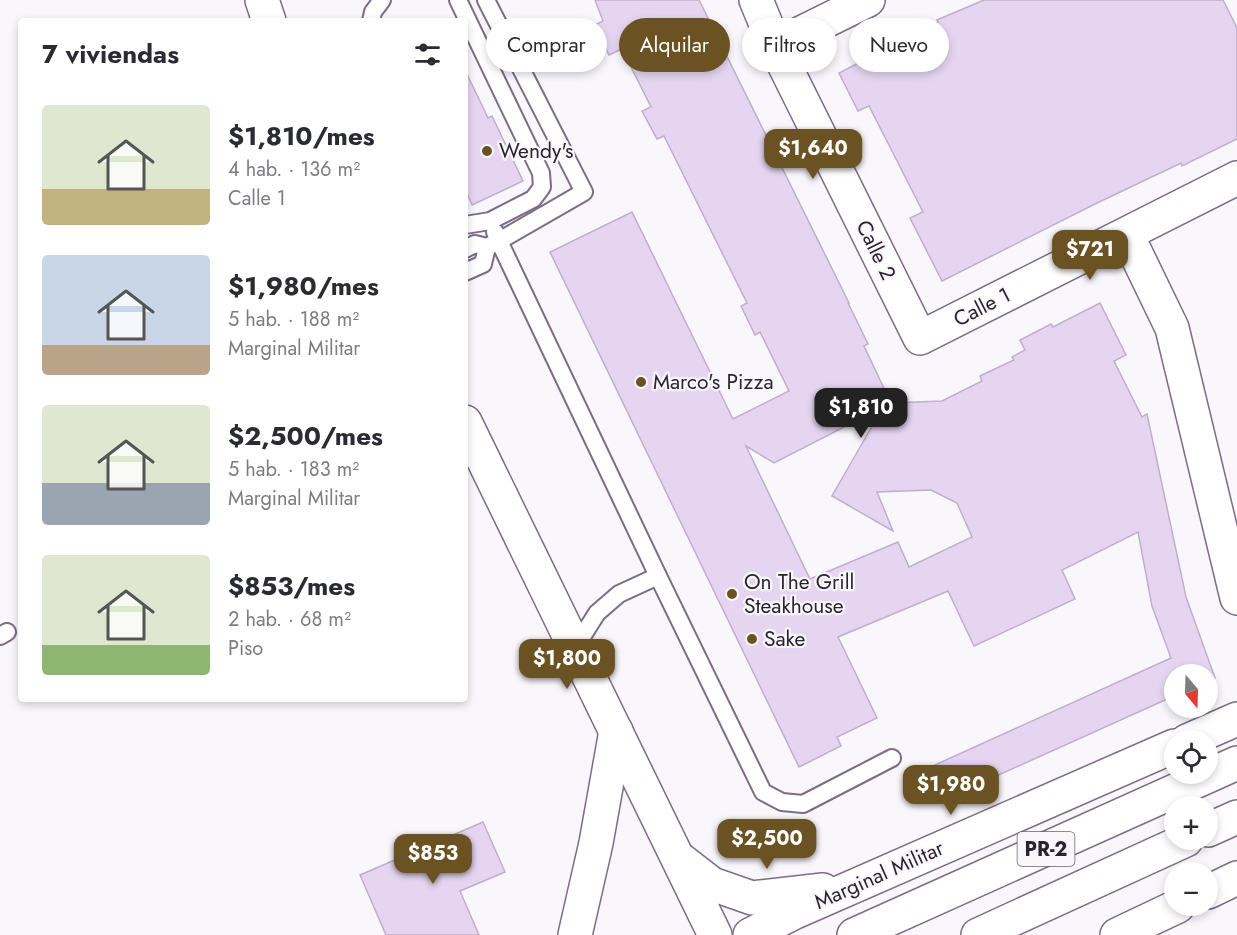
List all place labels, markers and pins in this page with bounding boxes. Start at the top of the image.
pin: $1,640 [764,129,862,180]
place label: Wendy's [499,136,574,166]
marker: Wendy's [480,144,494,158]
pin: $721 [1054,230,1126,281]
place label: Marco's Pizza [653,367,774,397]
marker: Marco's Pizza [634,375,648,389]
pin: $1,810 [812,388,910,439]
place label: On The Grill Steakhouse [744,567,854,621]
marker: On The Grill Steakhouse [725,587,739,601]
place label: Sake [764,624,806,654]
marker: Sake [745,632,759,646]
pin: $1,800 [518,639,616,690]
pin: $1,980 [902,765,1000,816]
pin: $2,500 [718,819,816,870]
pin: $853 [397,834,469,885]

